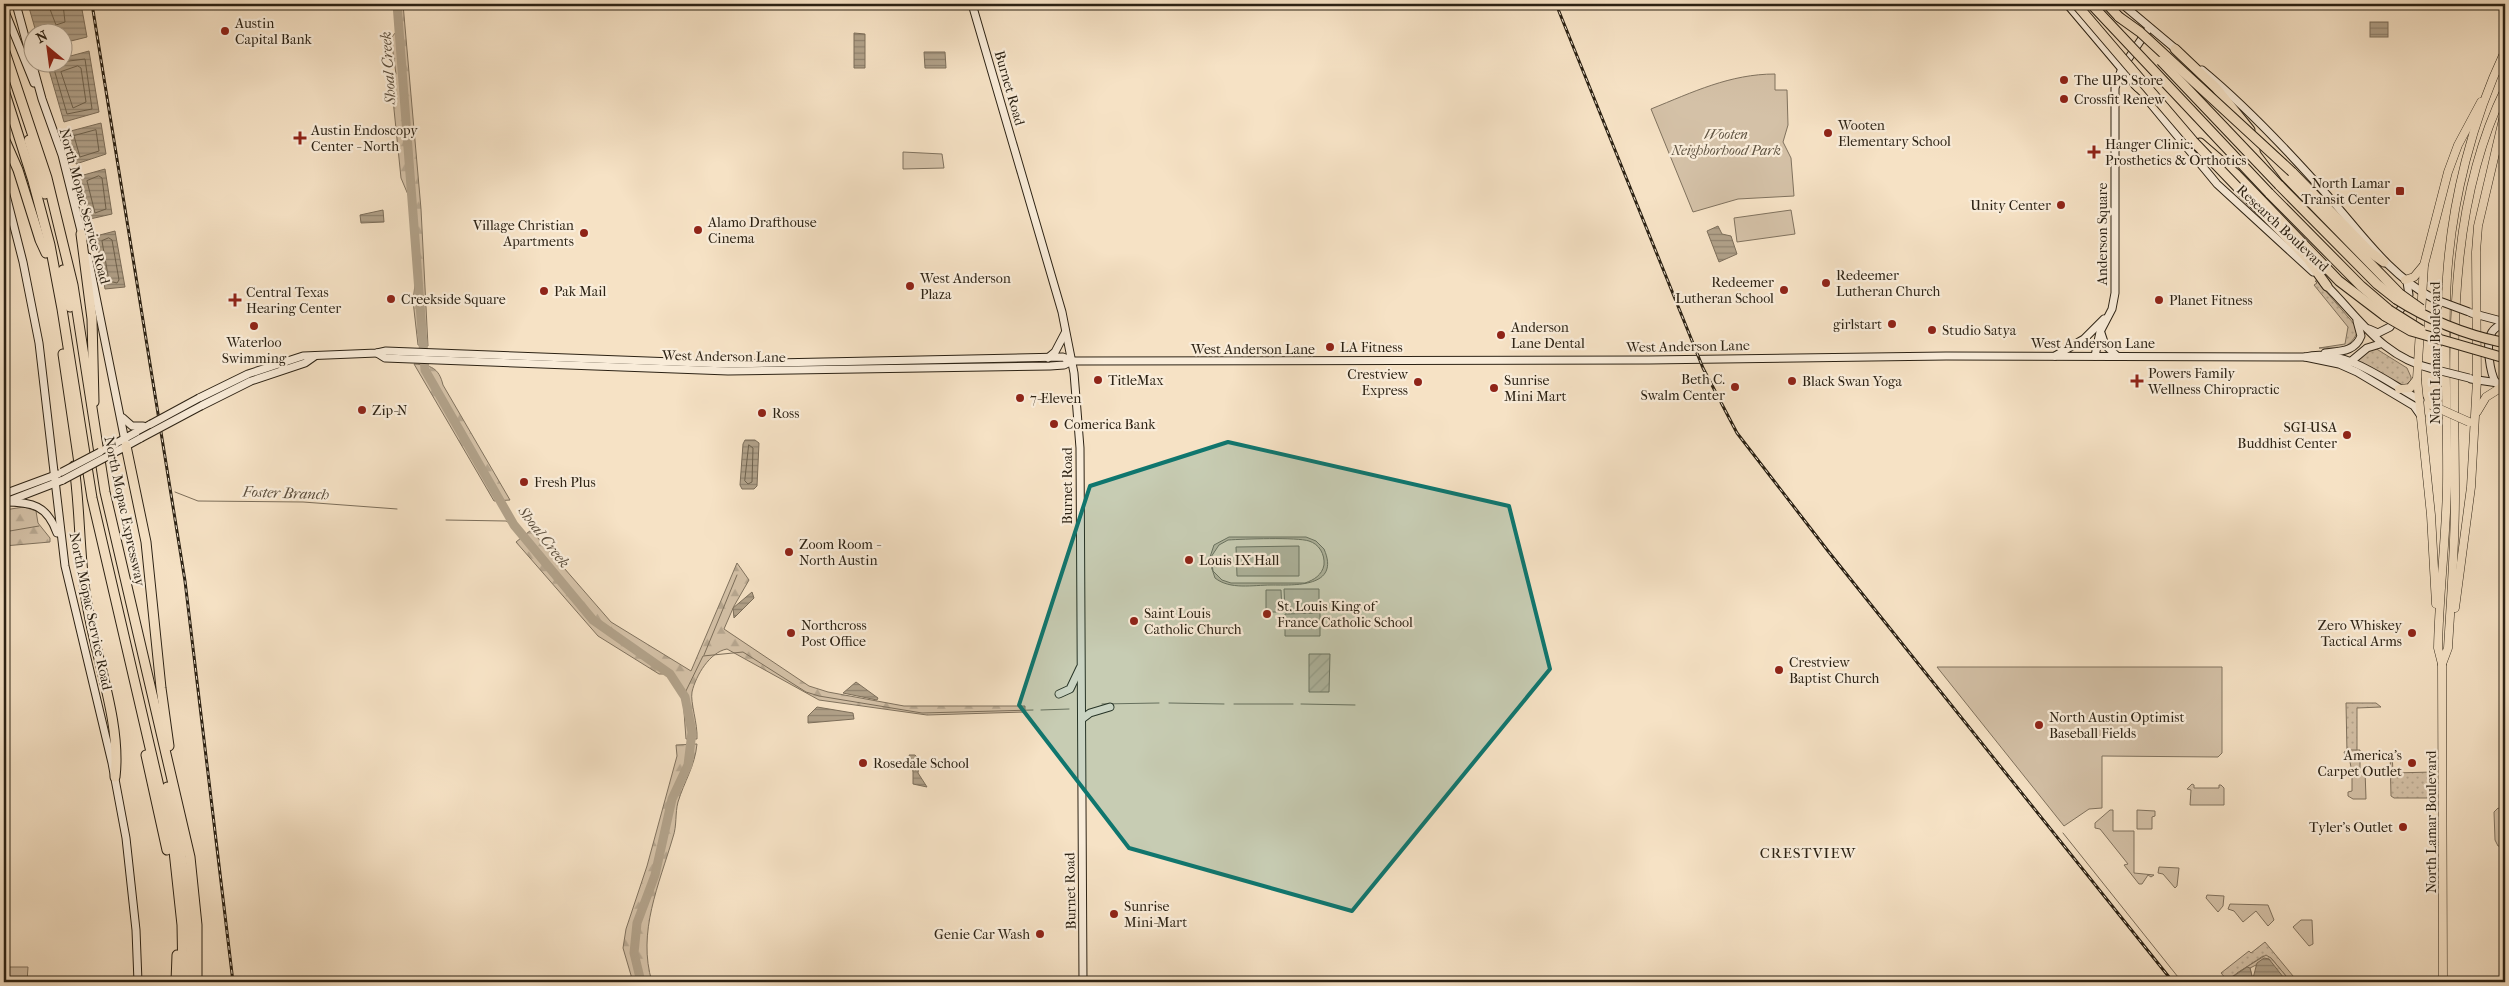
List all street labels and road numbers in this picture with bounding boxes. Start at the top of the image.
street label: Burnet Road [991,49,1028,128]
street label: North Mopac Service Road [56,126,114,286]
street label: Research Boulevard [2233,181,2332,276]
street label: Anderson Square [2094,183,2111,286]
street label: North Lamar Boulevard [2427,281,2444,424]
street label: West Anderson Lane [2030,335,2155,352]
street label: West Anderson Lane [1625,337,1750,356]
street label: West Anderson Lane [1190,341,1315,358]
street label: West Anderson Lane [661,347,786,366]
street label: North Mopac Expressway [100,435,149,588]
street label: Burnet Road [1059,447,1076,525]
street label: North Mopac Service Road [65,531,116,692]
street label: North Lamar Boulevard [2423,750,2440,893]
street label: Burnet Road [1061,852,1080,930]

